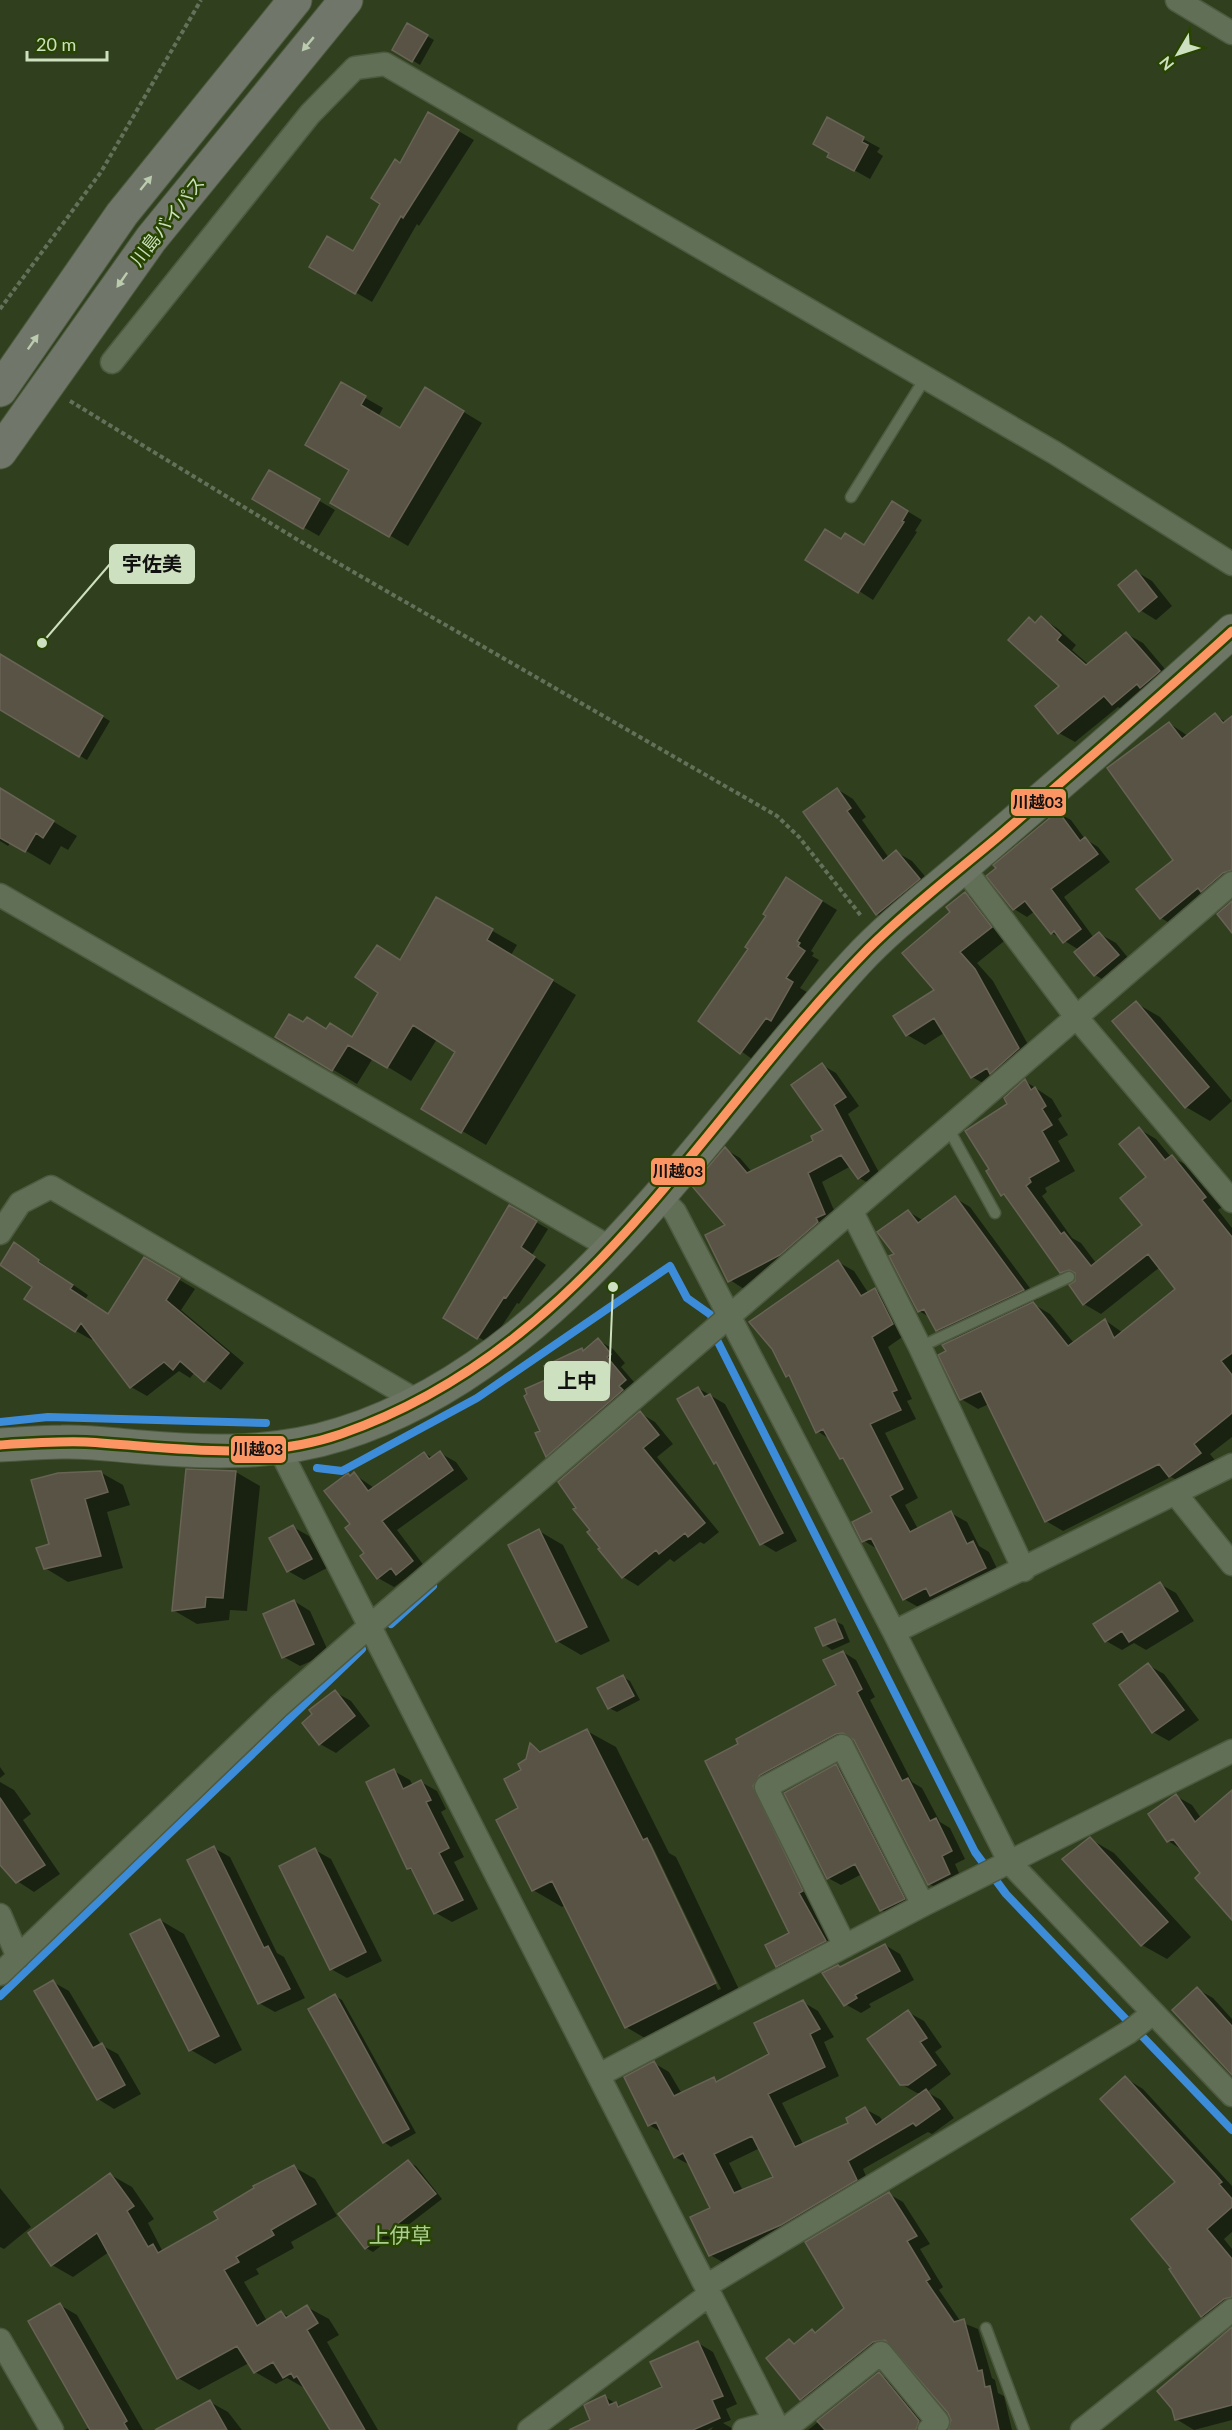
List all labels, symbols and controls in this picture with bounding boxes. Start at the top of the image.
scale bar [27,24,106,62]
north arrow [1148,24,1208,84]
text: 20 m [36,33,76,55]
one-way arrow [302,36,315,51]
text: N [1155,53,1177,75]
street label: 川島バイパス [125,172,209,270]
one-way arrow [140,175,153,191]
one-way arrow [116,271,128,287]
one-way arrow [27,334,39,350]
callout: 宇佐美 [110,545,194,583]
text: 宇佐美 [122,551,182,575]
line badge: 川越03 [1010,788,1067,817]
text: 川越03 [1013,792,1063,811]
line badge: 川越03 [650,1157,706,1186]
text: 川越03 [653,1161,703,1180]
callout: 上中 [545,1362,609,1400]
text: 上中 [557,1368,597,1392]
line badge: 川越03 [230,1435,287,1464]
text: 川越03 [233,1439,283,1458]
district label: 上伊草 [369,2222,432,2247]

